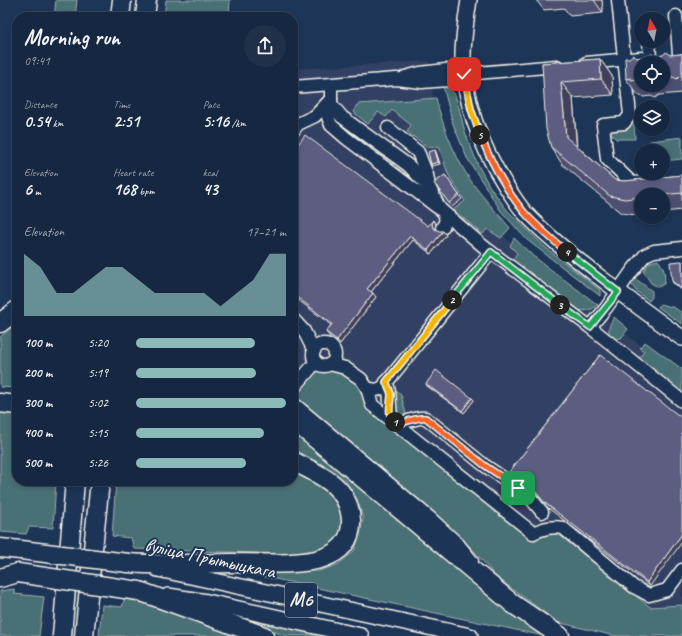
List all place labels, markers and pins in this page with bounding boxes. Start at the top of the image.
pin [447,57,481,91]
pin: 5 [470,125,490,145]
pin: 4 [557,242,577,262]
pin: 2 [442,290,462,310]
pin: 3 [550,295,570,315]
pin: 1 [385,412,405,432]
pin [501,471,535,505]

